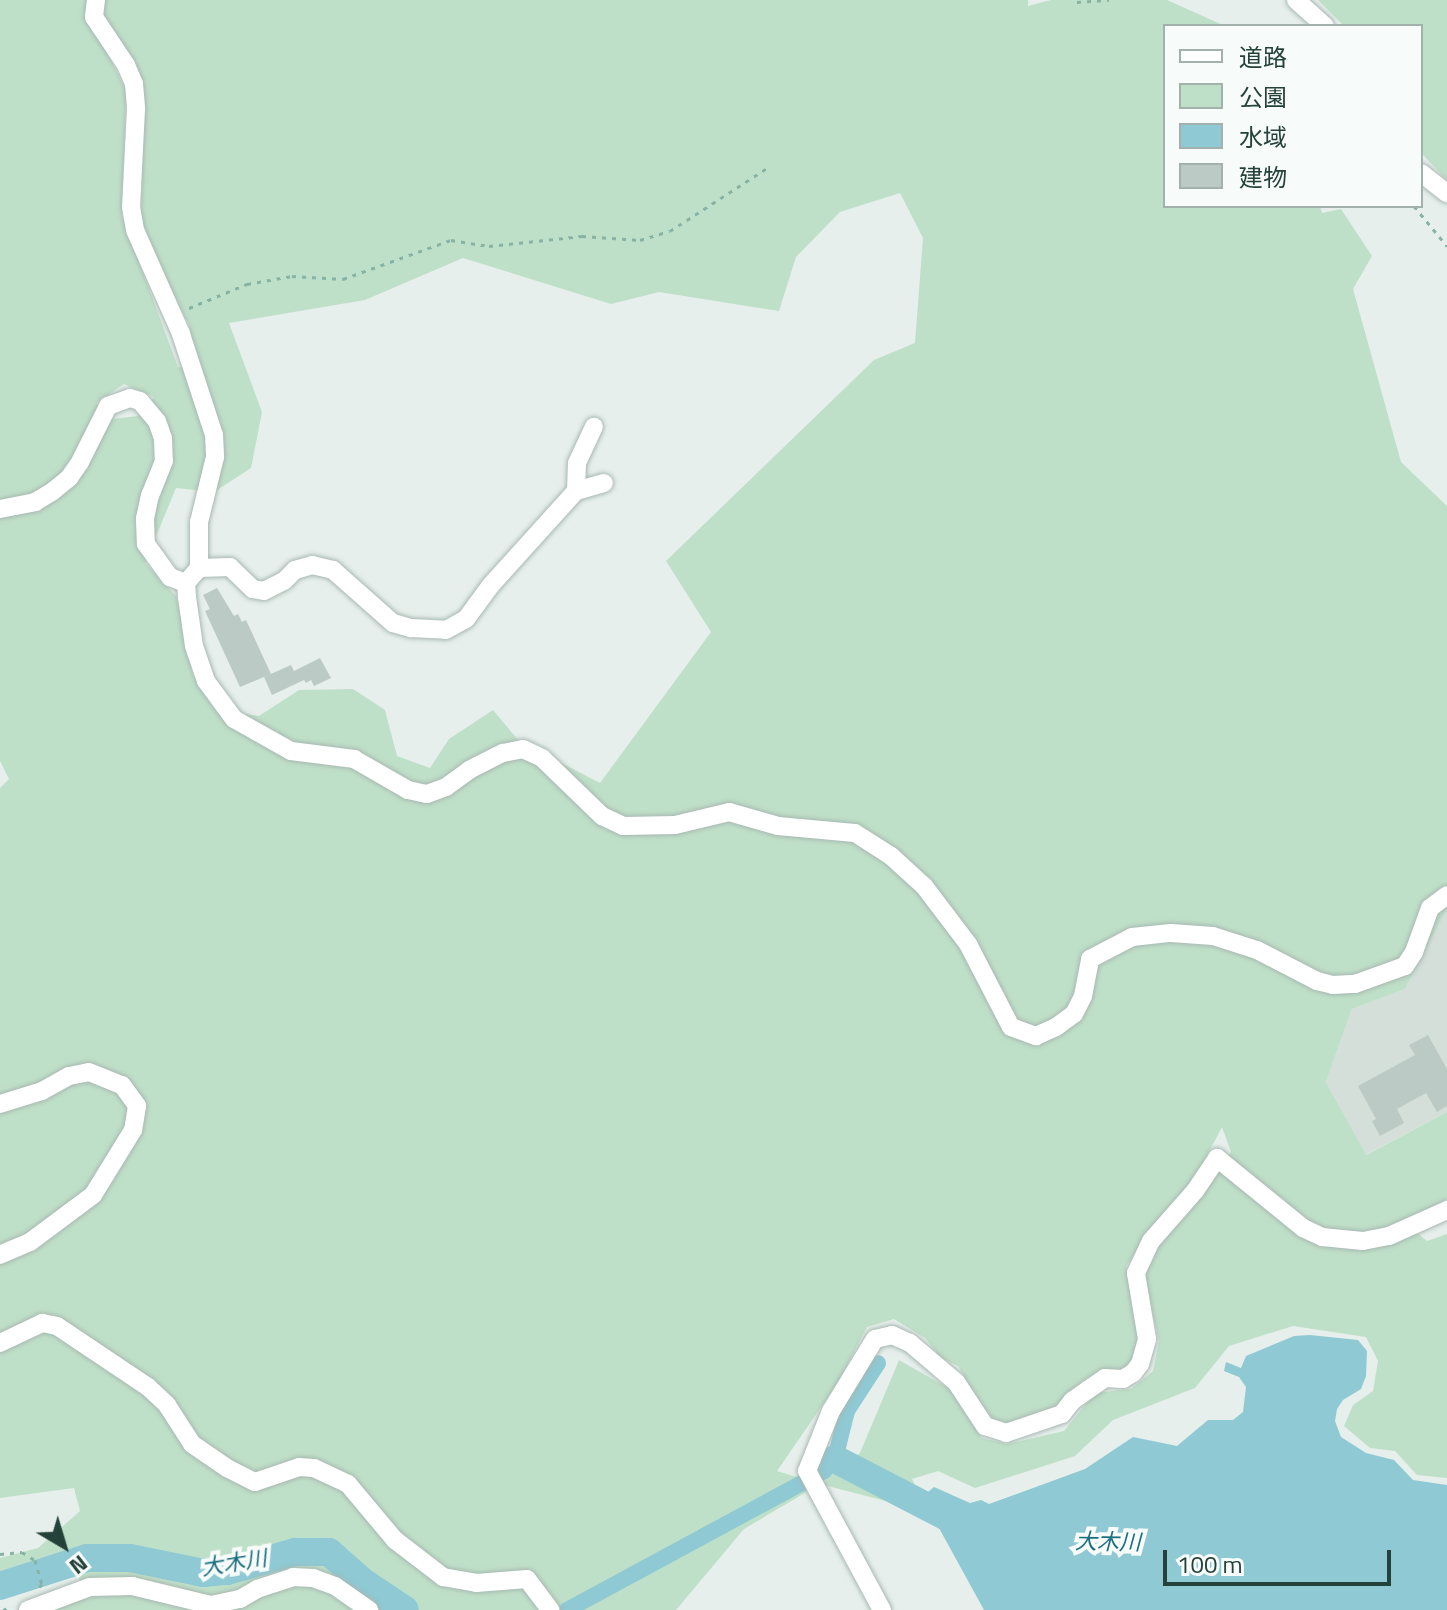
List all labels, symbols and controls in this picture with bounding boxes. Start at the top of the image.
legend [1163,24,1423,208]
text: 道路 [1239,39,1287,75]
text: 公園 [1239,79,1287,115]
text: 水域 [1239,119,1287,155]
text: 建物 [1239,159,1287,195]
north arrow [24,1506,104,1586]
water label: 大木川 [1075,1528,1141,1556]
scale bar [1167,1534,1395,1584]
water label: 大木川 [199,1545,269,1581]
text: 100 m [1177,1546,1243,1582]
text: N [62,1547,95,1583]

